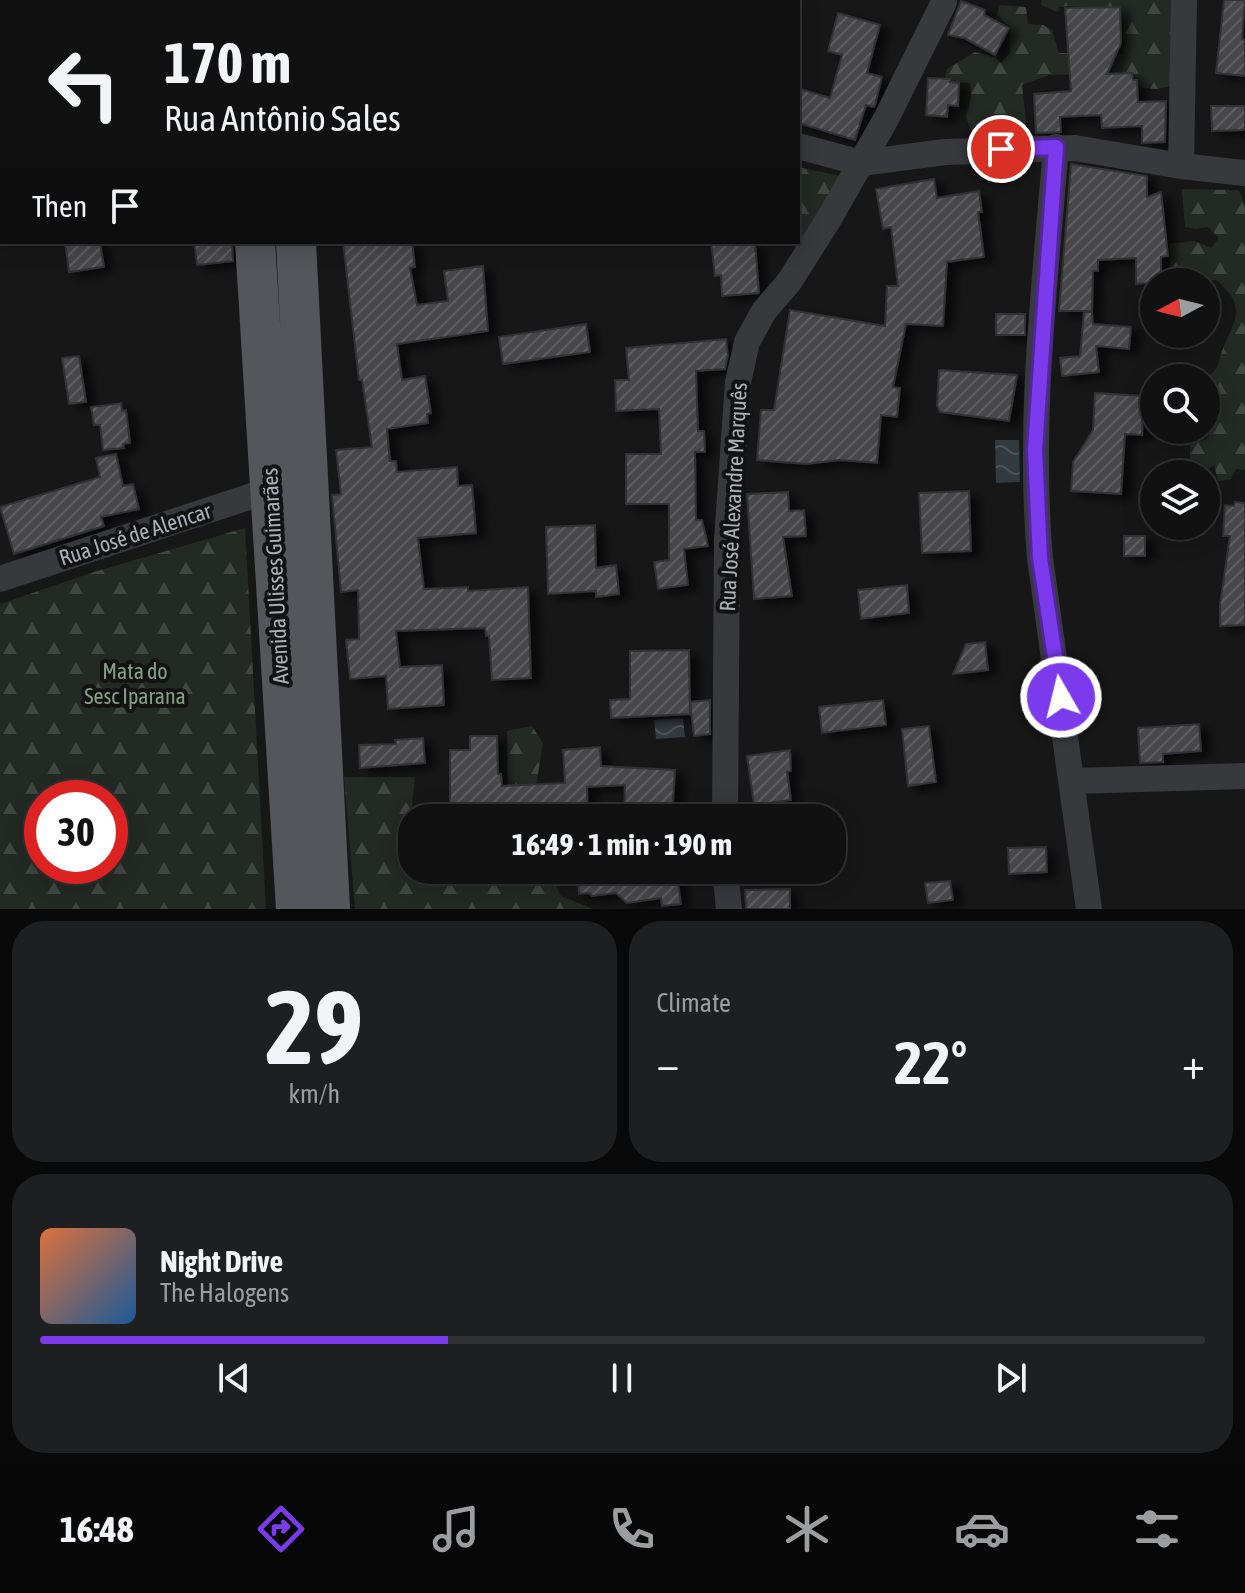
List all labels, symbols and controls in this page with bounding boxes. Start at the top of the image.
text: 170 m [164,31,291,95]
icon: left [32,32,136,136]
text: Rua Antônio Sales [164,97,401,139]
pin [967,115,1035,183]
icon: arrive [979,127,1023,171]
icon: arrive [103,184,147,228]
text: Then [32,189,87,223]
north arrow [1140,268,1220,348]
map controls [1140,268,1220,540]
button: search [1140,364,1220,444]
street label: Rua José Alexandre Marquês [714,382,752,612]
button: layers [1140,460,1220,540]
street label: Avenida Ulisses Guimarães [256,467,294,685]
street label: Rua José de Alencar [56,497,215,571]
position arrow [1019,655,1103,739]
park label: Mata do Sesc Iparana [84,658,186,709]
speed limit sign: 30 [24,780,128,884]
text: 16:49 · 1 min · 190 m [512,827,732,861]
text: 29 [265,967,363,1086]
text: Climate [657,988,731,1018]
text: 22° [894,1028,967,1097]
text: − [657,1038,679,1088]
text: + [1182,1038,1205,1088]
text: km/h [288,1079,340,1109]
text: Night Drive [160,1244,283,1278]
text: The Halogens [160,1278,289,1308]
icon: previous [212,1356,256,1400]
icon: pause [600,1356,644,1400]
icon: next [989,1356,1033,1400]
icon: directions [253,1501,309,1557]
icon: music [428,1501,484,1557]
icon: phone [604,1501,660,1557]
icon: climate [779,1501,835,1557]
icon: car [954,1501,1010,1557]
icon: filters [1129,1501,1185,1557]
text: 16:48 [60,1508,134,1550]

